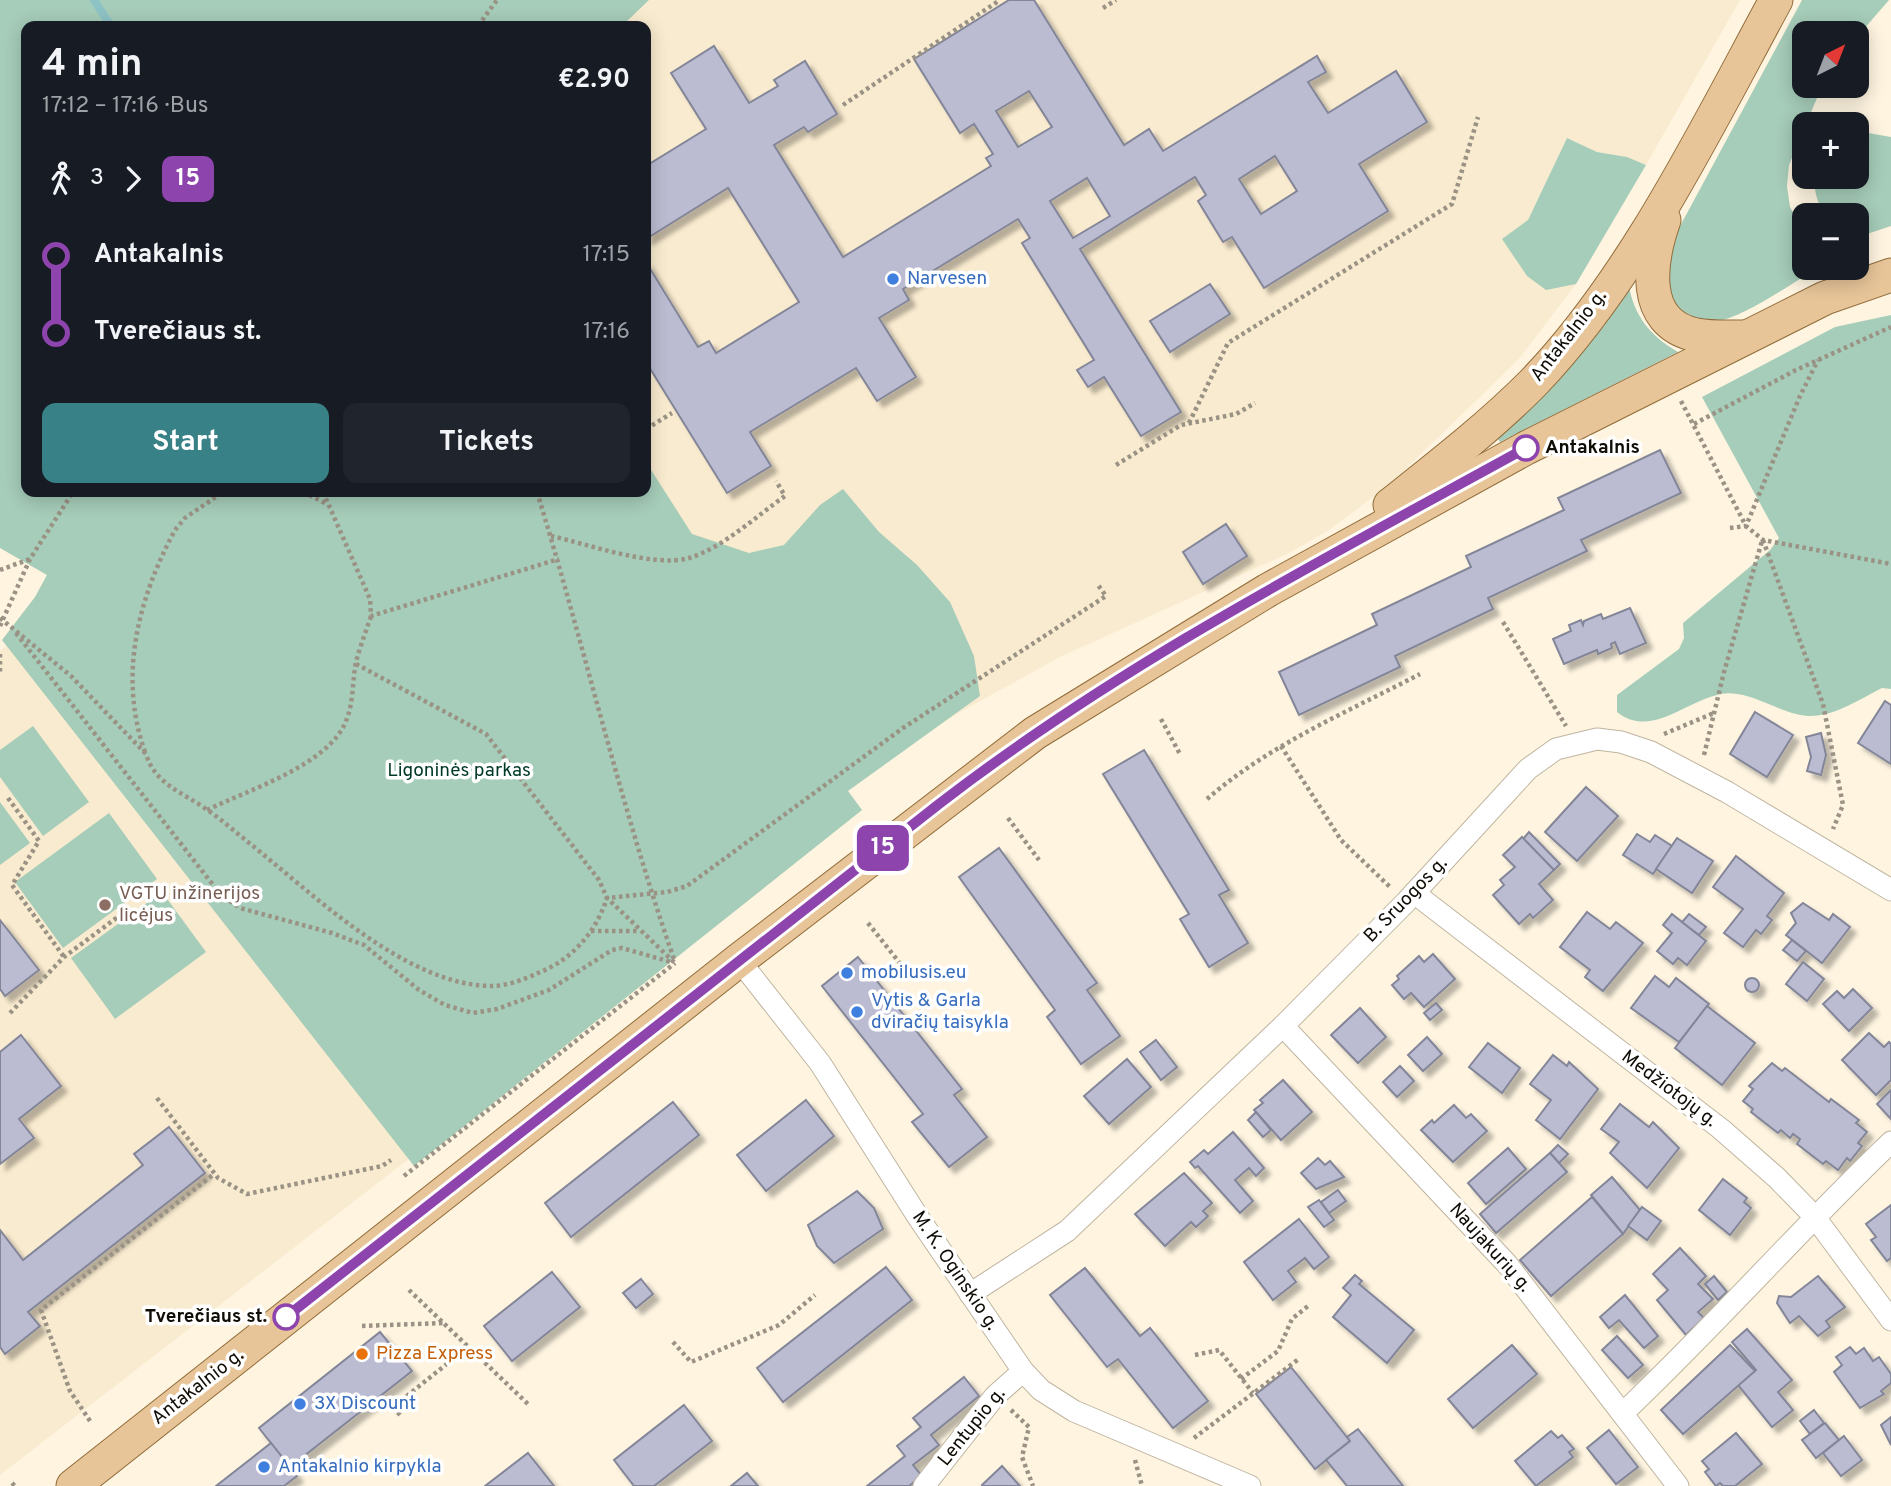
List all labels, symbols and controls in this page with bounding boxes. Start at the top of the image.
north arrow [1792,21,1869,98]
map controls [1792,21,1869,280]
text: 4 min [42,41,142,90]
text: €2.90 [558,64,630,97]
text: 17:12 – 17:16 · Bus [42,92,209,121]
button: + [1792,112,1869,189]
icon: walk [42,160,80,198]
icon: forward [114,160,152,198]
text: 3 [90,164,104,193]
text: 15 [176,164,200,194]
button: − [1792,203,1869,280]
text: Antakalnis [94,239,224,272]
text: 17:15 [582,241,630,270]
place label: Narvesen [907,267,987,291]
marker: Narvesen [885,271,901,287]
street label: Antakalnio g. [1526,285,1612,387]
text: Tverečiaus st. [94,316,261,349]
text: 17:16 [583,318,630,347]
button: Start [42,403,329,483]
button: Tickets [343,403,630,483]
marker: Antakalnis [1513,435,1539,461]
place label: Antakalnis [1545,436,1640,460]
park label: Ligoninės parkas [387,759,531,783]
line badge: 15 [852,825,914,871]
text: 15 [871,833,895,863]
street label: B. Sruogos g. [1359,852,1453,948]
place label: VGTU inžinerijos licėjus [119,882,260,928]
marker: VGTU inžinerijos licėjus [97,897,113,913]
place label: mobilusis.eu [861,961,966,985]
marker: mobilusis.eu [839,965,855,981]
place label: Vytis & Garla dviračių taisykla [871,989,1009,1035]
marker: Vytis & Garla dviračių taisykla [849,1004,865,1020]
street label: Medžiotojų g. [1616,1045,1722,1133]
street label: Naujakurių g. [1444,1198,1536,1298]
street label: M. K. Oginskio g. [906,1207,1004,1335]
marker: Tverečiaus st. [273,1304,299,1330]
place label: Tverečiaus st. [145,1305,267,1329]
place label: Pizza Express [376,1342,493,1366]
street label: Antakalnio g. [147,1344,249,1430]
marker: Pizza Express [354,1346,370,1362]
street label: Lentupio g. [933,1383,1011,1471]
place label: 3X Discount [314,1392,416,1416]
marker: 3X Discount [292,1396,308,1412]
place label: Antakalnio kirpykla [278,1455,441,1479]
marker: Antakalnio kirpykla [256,1459,272,1475]

